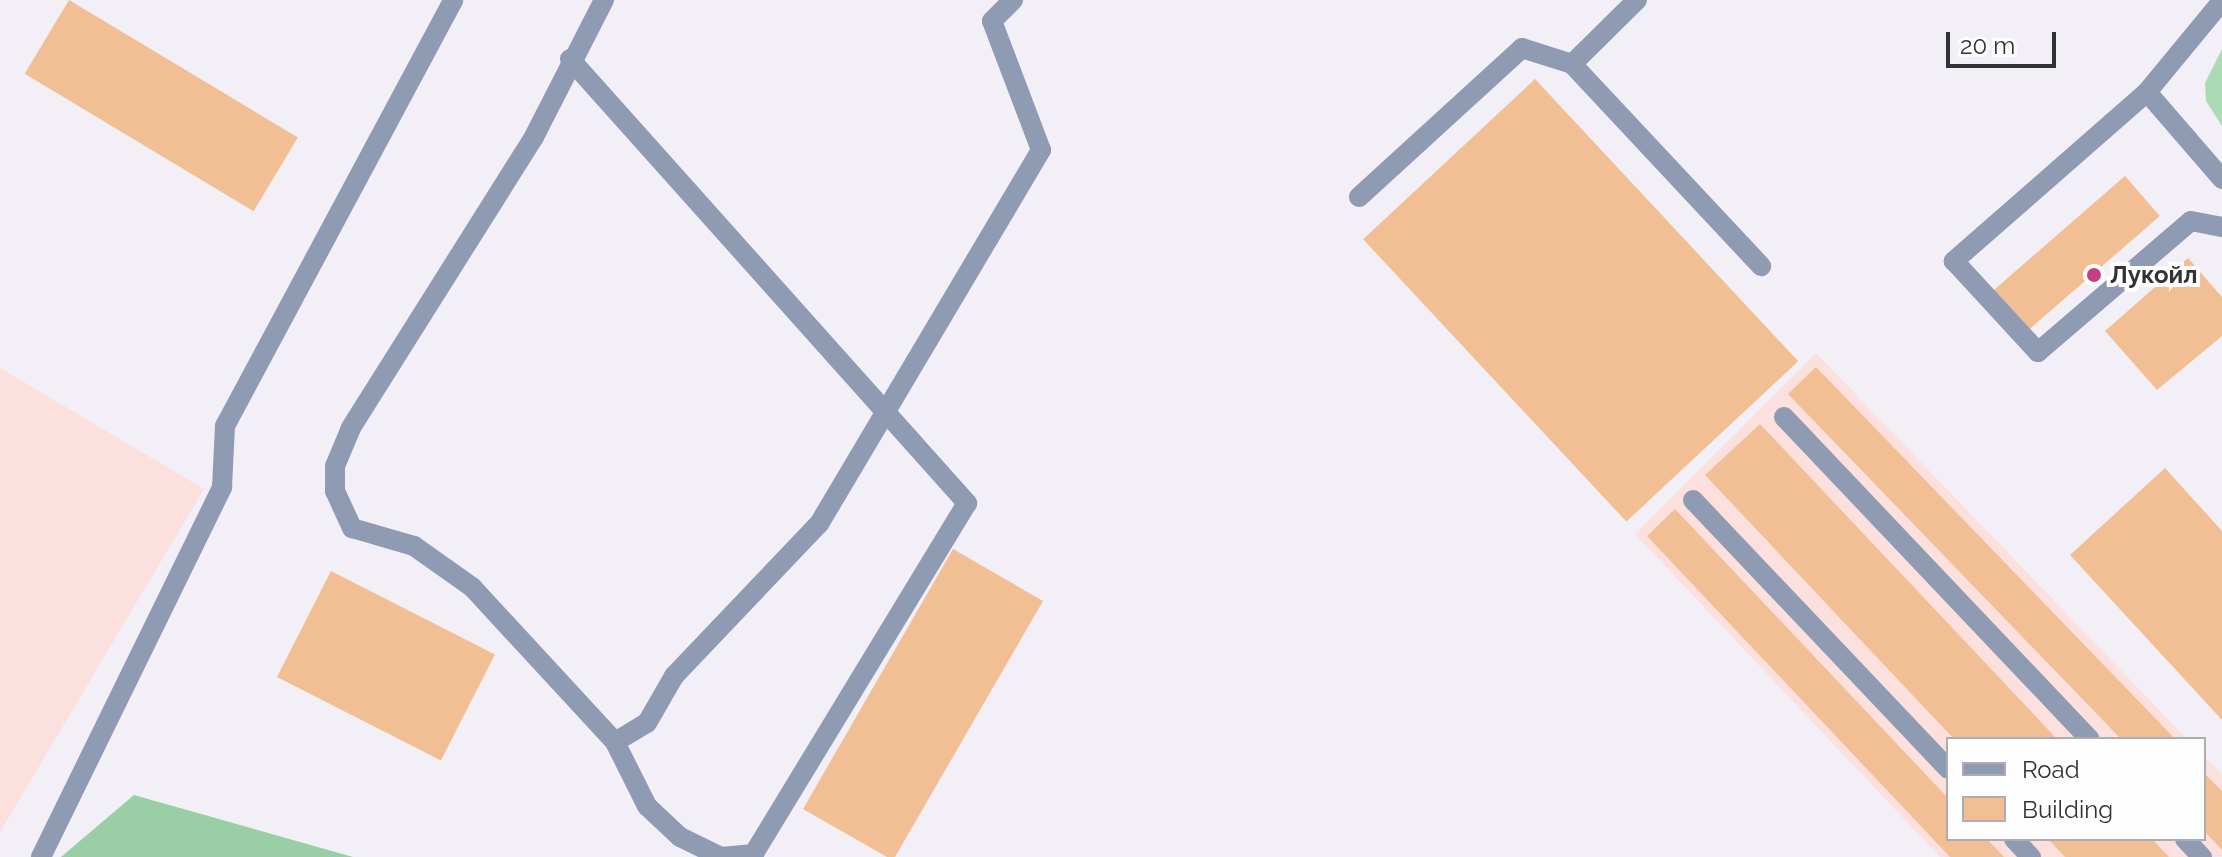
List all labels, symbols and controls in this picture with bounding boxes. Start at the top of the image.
scale bar [1950,16,2060,66]
text: 20 m [1960,31,2015,60]
place label: Лукойл [2110,261,2197,289]
marker: Лукойл [2085,266,2103,284]
legend [1946,737,2206,841]
text: Road [2022,755,2080,784]
text: Building [2022,795,2113,824]

